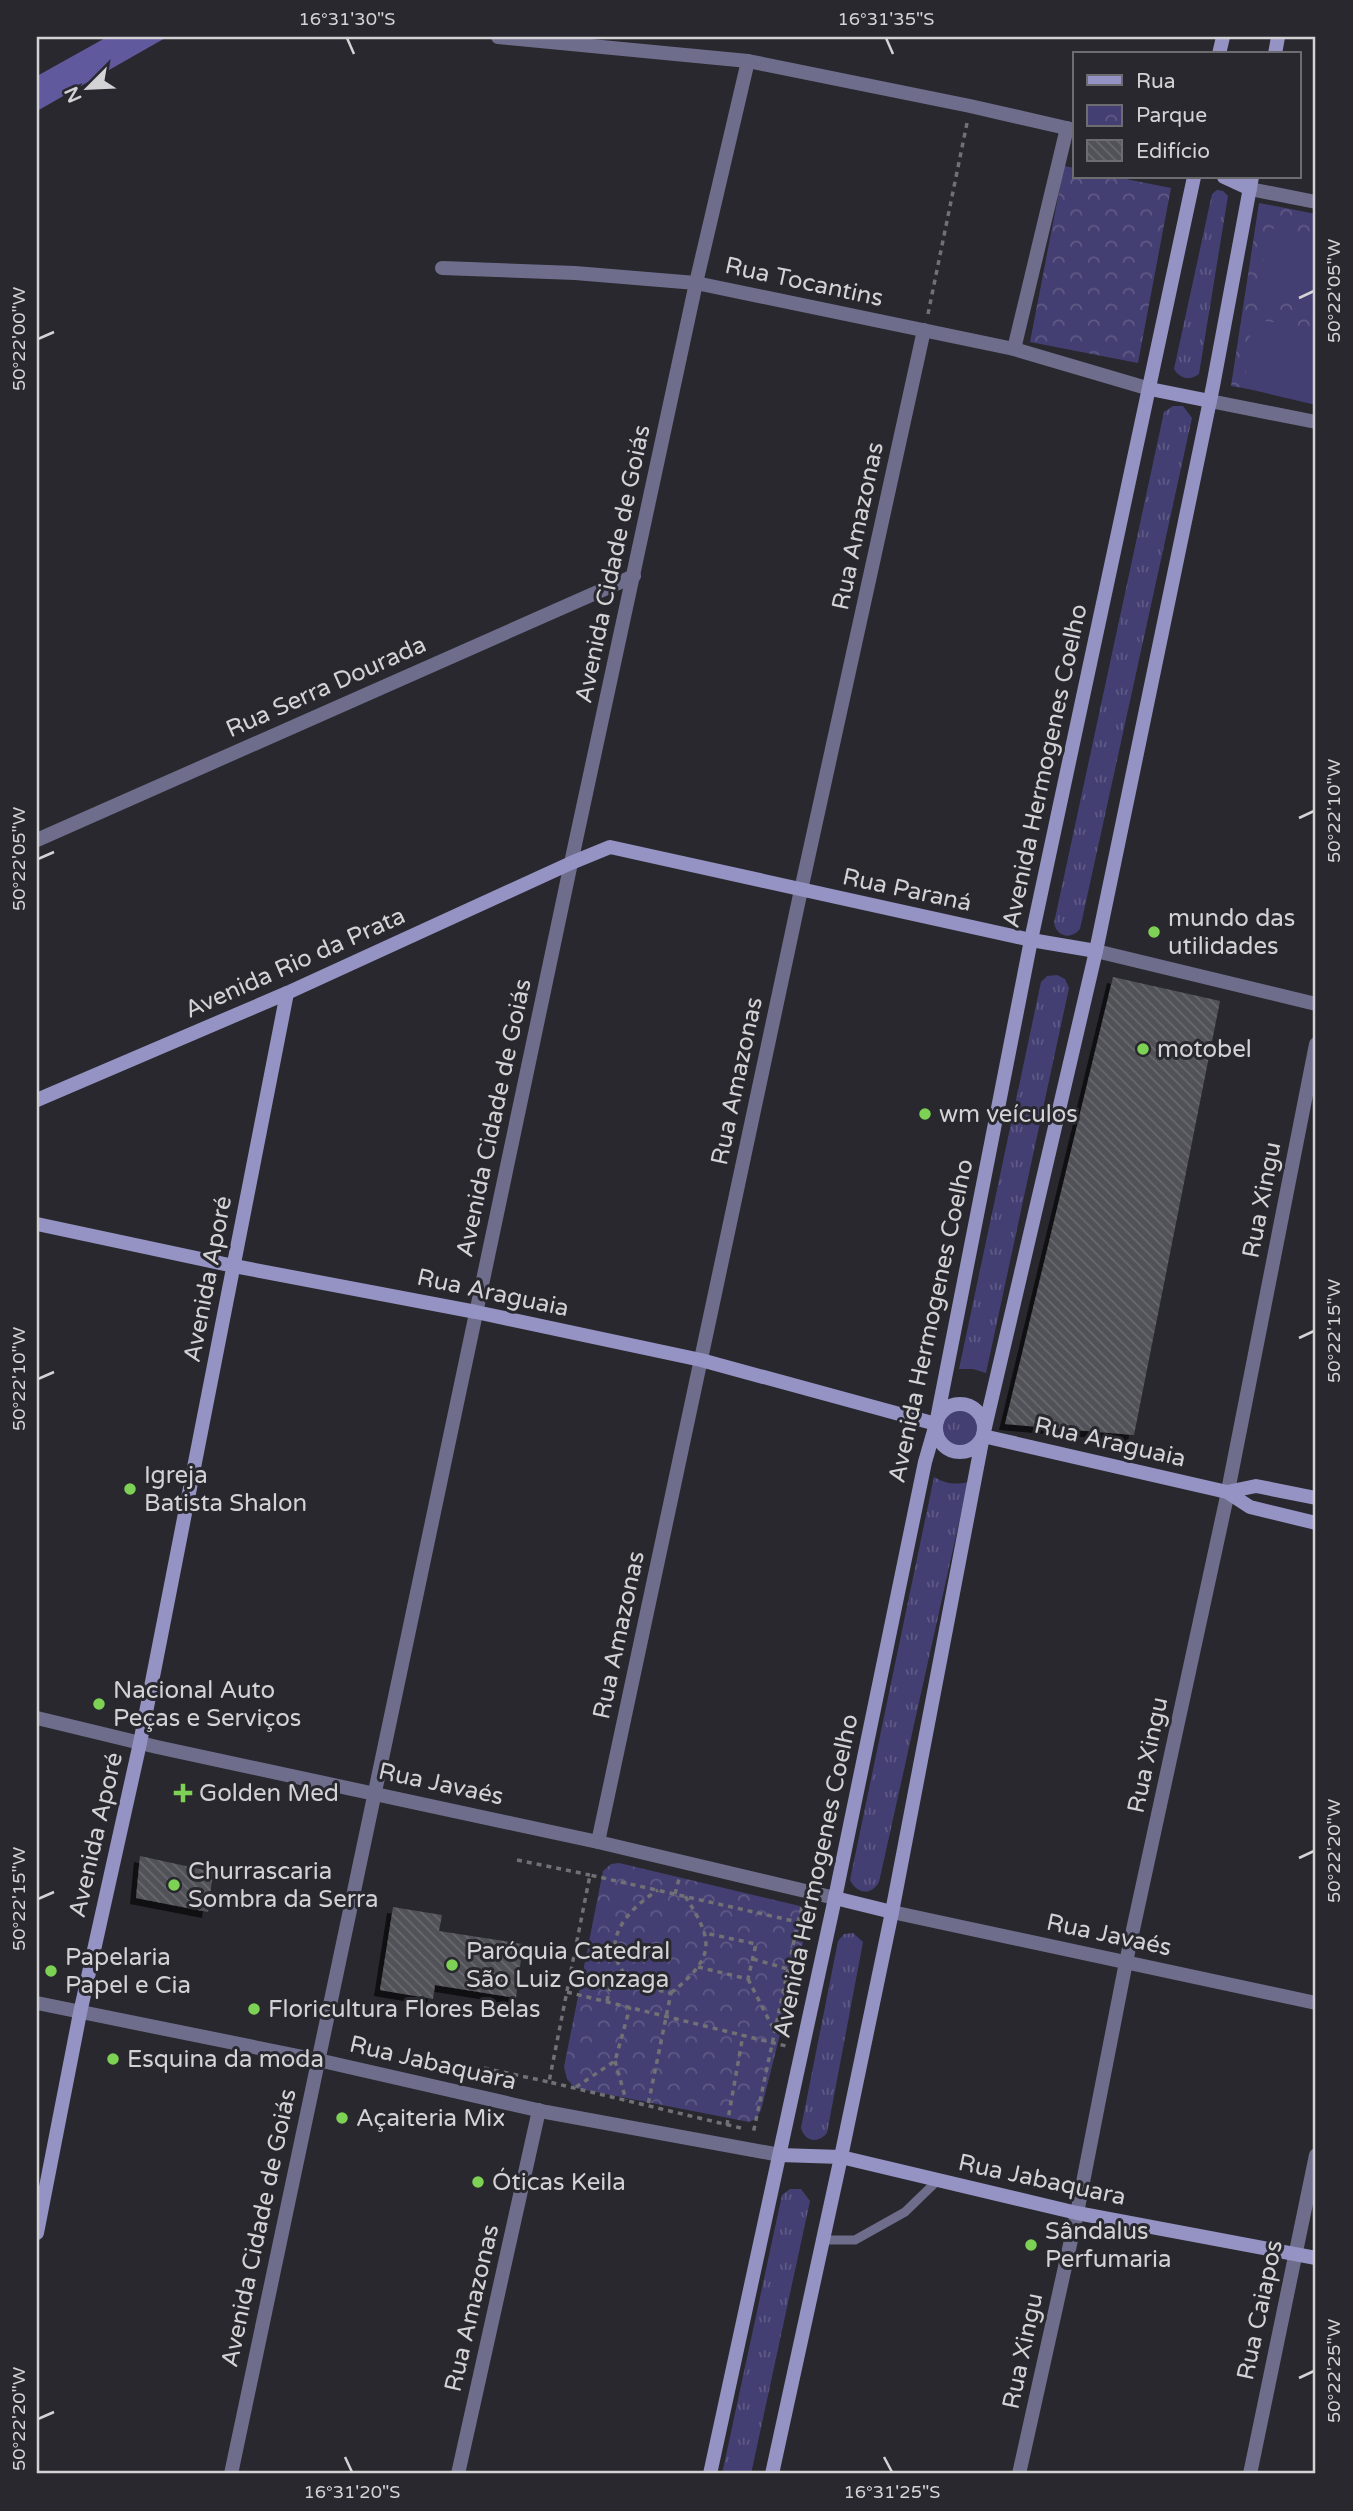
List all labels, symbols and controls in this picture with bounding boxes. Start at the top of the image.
text: 16°31'30"S [299,8,395,30]
text: 16°31'35"S [838,8,934,30]
north arrow [52,52,122,122]
legend [1073,52,1300,178]
text: Rua [1136,69,1176,94]
text: N [60,83,87,106]
text: Parque [1136,103,1207,128]
text: Edifício [1136,139,1210,164]
text: 50°22'05"W [1323,239,1345,343]
street label: Rua Tocantins [722,251,886,313]
text: 50°22'00"W [8,287,30,391]
street label: Avenida Cidade de Goiás [569,422,657,706]
street label: Rua Amazonas [826,439,890,613]
street label: Avenida Hermogenes Coelho [996,602,1094,930]
street label: Rua Serra Dourada [221,630,431,744]
text: 50°22'10"W [1323,759,1345,863]
text: 50°22'05"W [8,807,30,911]
street label: Rua Paraná [840,862,974,918]
street label: Avenida Rio da Prata [180,901,410,1025]
place label: mundo das utilidades [1168,904,1295,961]
marker: mundo das utilidades [1146,924,1162,940]
street label: Avenida Cidade de Goiás [450,976,538,1260]
street label: Rua Amazonas [705,994,769,1168]
place label: motobel [1157,1035,1252,1064]
marker: motobel [1135,1041,1151,1057]
place label: wm veículos [939,1100,1078,1129]
marker: wm veículos [917,1106,933,1122]
street label: Rua Xingu [1237,1139,1287,1261]
street label: Avenida Hermogenes Coelho [882,1157,980,1485]
street label: Avenida Aporé [178,1194,238,1364]
street label: Rua Araguaia [414,1263,572,1323]
text: 50°22'15"W [1323,1279,1345,1383]
text: 50°22'10"W [8,1327,30,1431]
street label: Rua Araguaia [1031,1410,1189,1474]
place label: Igreja Batista Shalon [144,1461,307,1518]
marker: Igreja Batista Shalon [122,1481,138,1497]
street label: Rua Amazonas [587,1548,651,1722]
place label: Nacional Auto Peças e Serviços [113,1676,301,1733]
street label: Rua Xingu [1122,1694,1174,1816]
marker: Nacional Auto Peças e Serviços [91,1696,107,1712]
street label: Avenida Hermogenes Coelho [767,1712,865,2040]
street label: Avenida Aporé [63,1750,129,1920]
street label: Rua Javaés [376,1757,506,1811]
place label: Golden Med [199,1779,339,1808]
marker: Golden Med [173,1783,193,1803]
text: 50°22'20"W [1323,1799,1345,1903]
text: 50°22'15"W [8,1847,30,1951]
place label: Churrascaria Sombra da Serra [188,1857,379,1914]
marker: Churrascaria Sombra da Serra [166,1877,182,1893]
street label: Rua Javaés [1044,1908,1174,1962]
place label: Paróquia Catedral São Luiz Gonzaga [466,1937,670,1994]
place label: Papelaria Papel e Cia [65,1943,191,2000]
marker: Paróquia Catedral São Luiz Gonzaga [444,1957,460,1973]
marker: Papelaria Papel e Cia [43,1963,59,1979]
place label: Floricultura Flores Belas [268,1995,541,2024]
marker: Floricultura Flores Belas [246,2001,262,2017]
street label: Rua Jabaquara [347,2030,519,2096]
place label: Esquina da moda [127,2045,324,2074]
marker: Esquina da moda [105,2051,121,2067]
street label: Avenida Cidade de Goiás [215,2086,303,2370]
place label: Açaiteria Mix [356,2104,505,2133]
marker: Açaiteria Mix [334,2110,350,2126]
street label: Rua Jabaquara [956,2148,1128,2212]
place label: Óticas Keila [492,2167,626,2197]
marker: Óticas Keila [470,2174,486,2190]
place label: Sândalus Perfumaria [1045,2217,1172,2274]
street label: Rua Amazonas [439,2221,505,2395]
marker: Sândalus Perfumaria [1023,2237,1039,2253]
street label: Rua Caiapos [1231,2237,1289,2383]
street label: Rua Xingu [997,2290,1049,2412]
text: 50°22'25"W [1323,2319,1345,2423]
text: 50°22'20"W [8,2367,30,2471]
text: 16°31'20"S [304,2481,400,2503]
text: 16°31'25"S [844,2481,940,2503]

